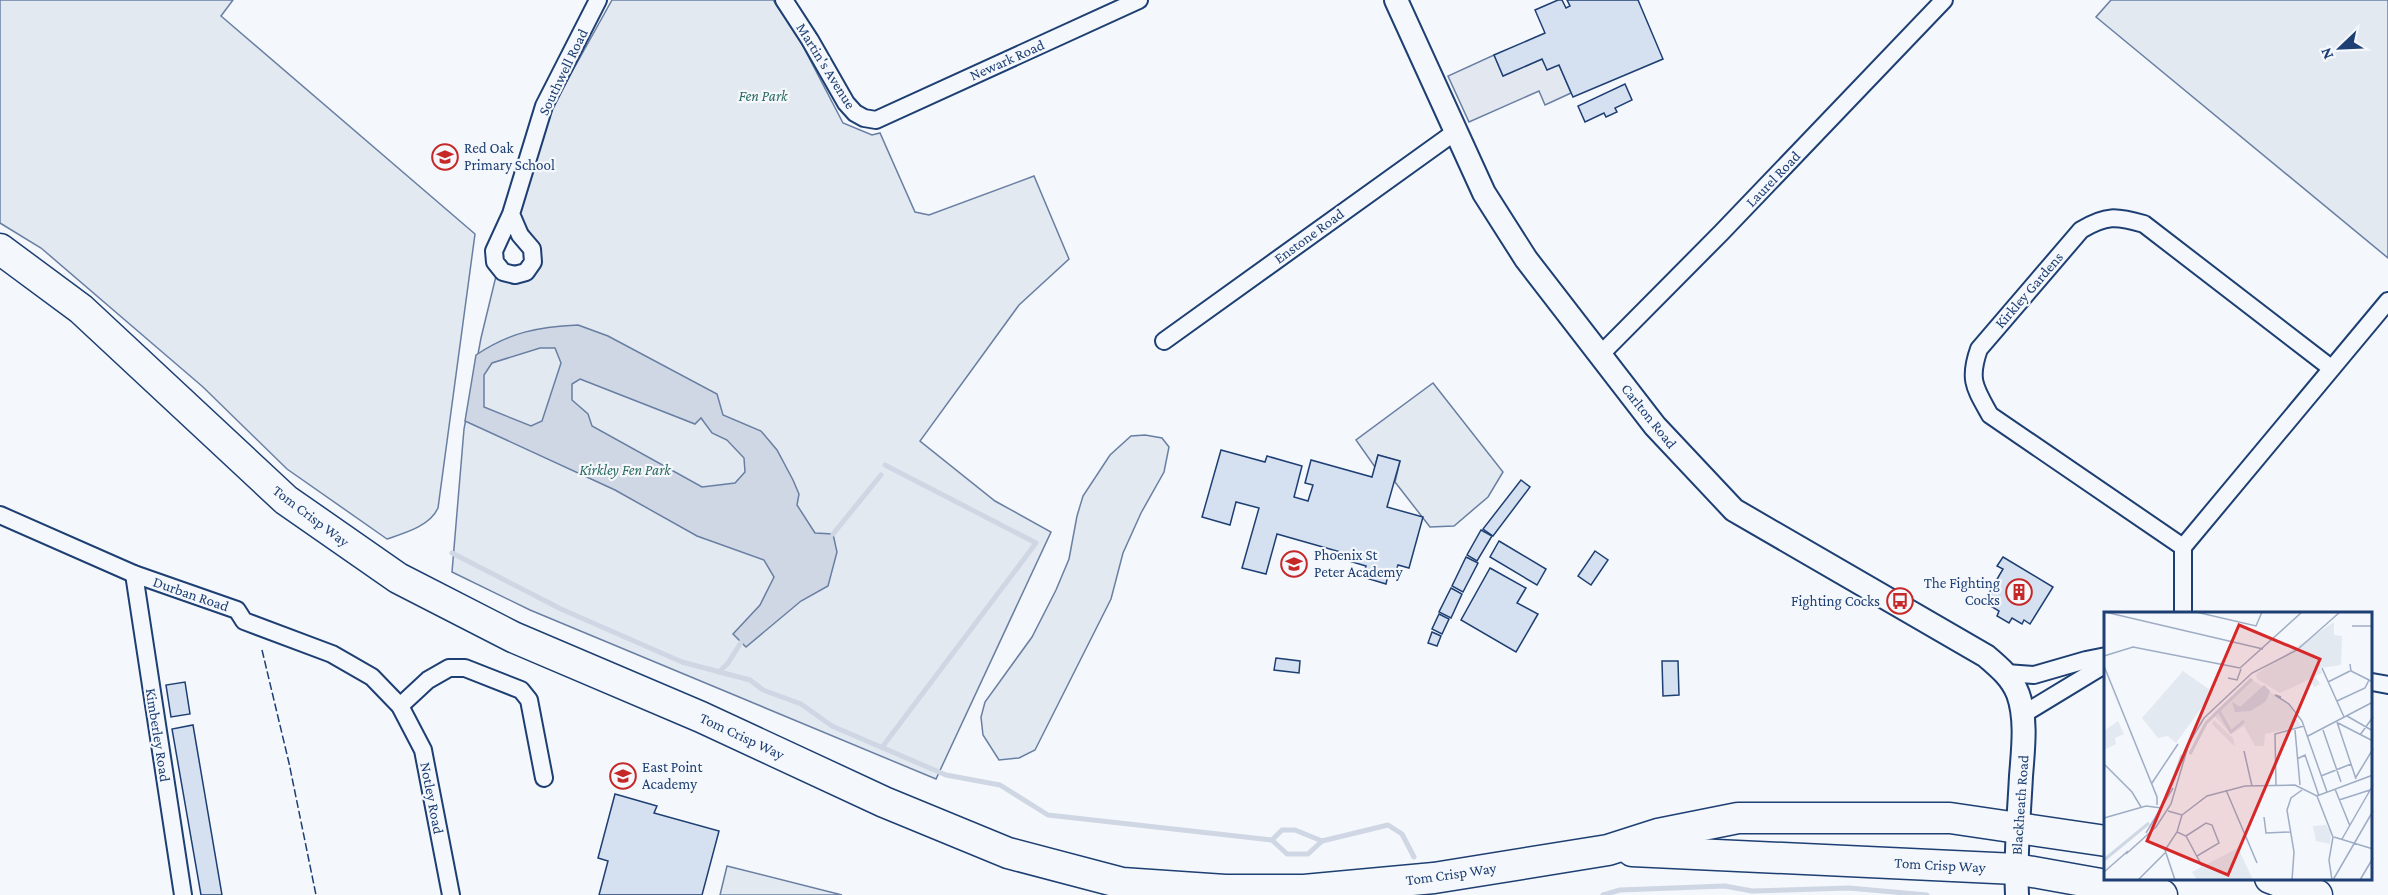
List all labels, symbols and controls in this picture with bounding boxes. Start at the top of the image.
north arrow [2310,18,2370,78]
street label: Martin's Avenue [793,20,859,112]
street label: Southwell Road [535,26,591,118]
street label: Newark Road [967,36,1047,84]
text: N [2317,45,2337,62]
park label: Fen Park [738,88,789,104]
place label: Red Oak Primary School [464,140,555,174]
school or university icon: Red Oak Primary School [430,142,460,172]
street label: Laurel Road [1743,148,1804,210]
street label: Enstone Road [1271,205,1347,267]
street label: Kirkley Gardens [1992,249,2067,332]
street label: Carlton Road [1618,380,1680,452]
park label: Kirkley Fen Park [579,462,672,479]
street label: Tom Crisp Way [269,482,352,551]
place label: Phoenix St Peter Academy [1314,547,1403,581]
school or university icon: Phoenix St Peter Academy [1279,549,1309,579]
street label: Durban Road [151,574,231,614]
place label: The Fighting Cocks [1924,575,2000,608]
building icon: The Fighting Cocks [2004,577,2034,607]
bus stop icon: Fighting Cocks [1885,586,1915,616]
place label: Fighting Cocks [1791,593,1880,610]
inset map [2104,612,2373,880]
street label: Kimberley Road [142,687,173,783]
street label: Tom Crisp Way [697,709,787,764]
street label: Blackheath Road [2009,754,2031,856]
place label: East Point Academy [642,759,703,793]
street label: Notley Road [416,761,447,836]
school or university icon: East Point Academy [608,761,638,791]
street label: Tom Crisp Way [1894,855,1986,876]
street label: Tom Crisp Way [1405,860,1498,889]

